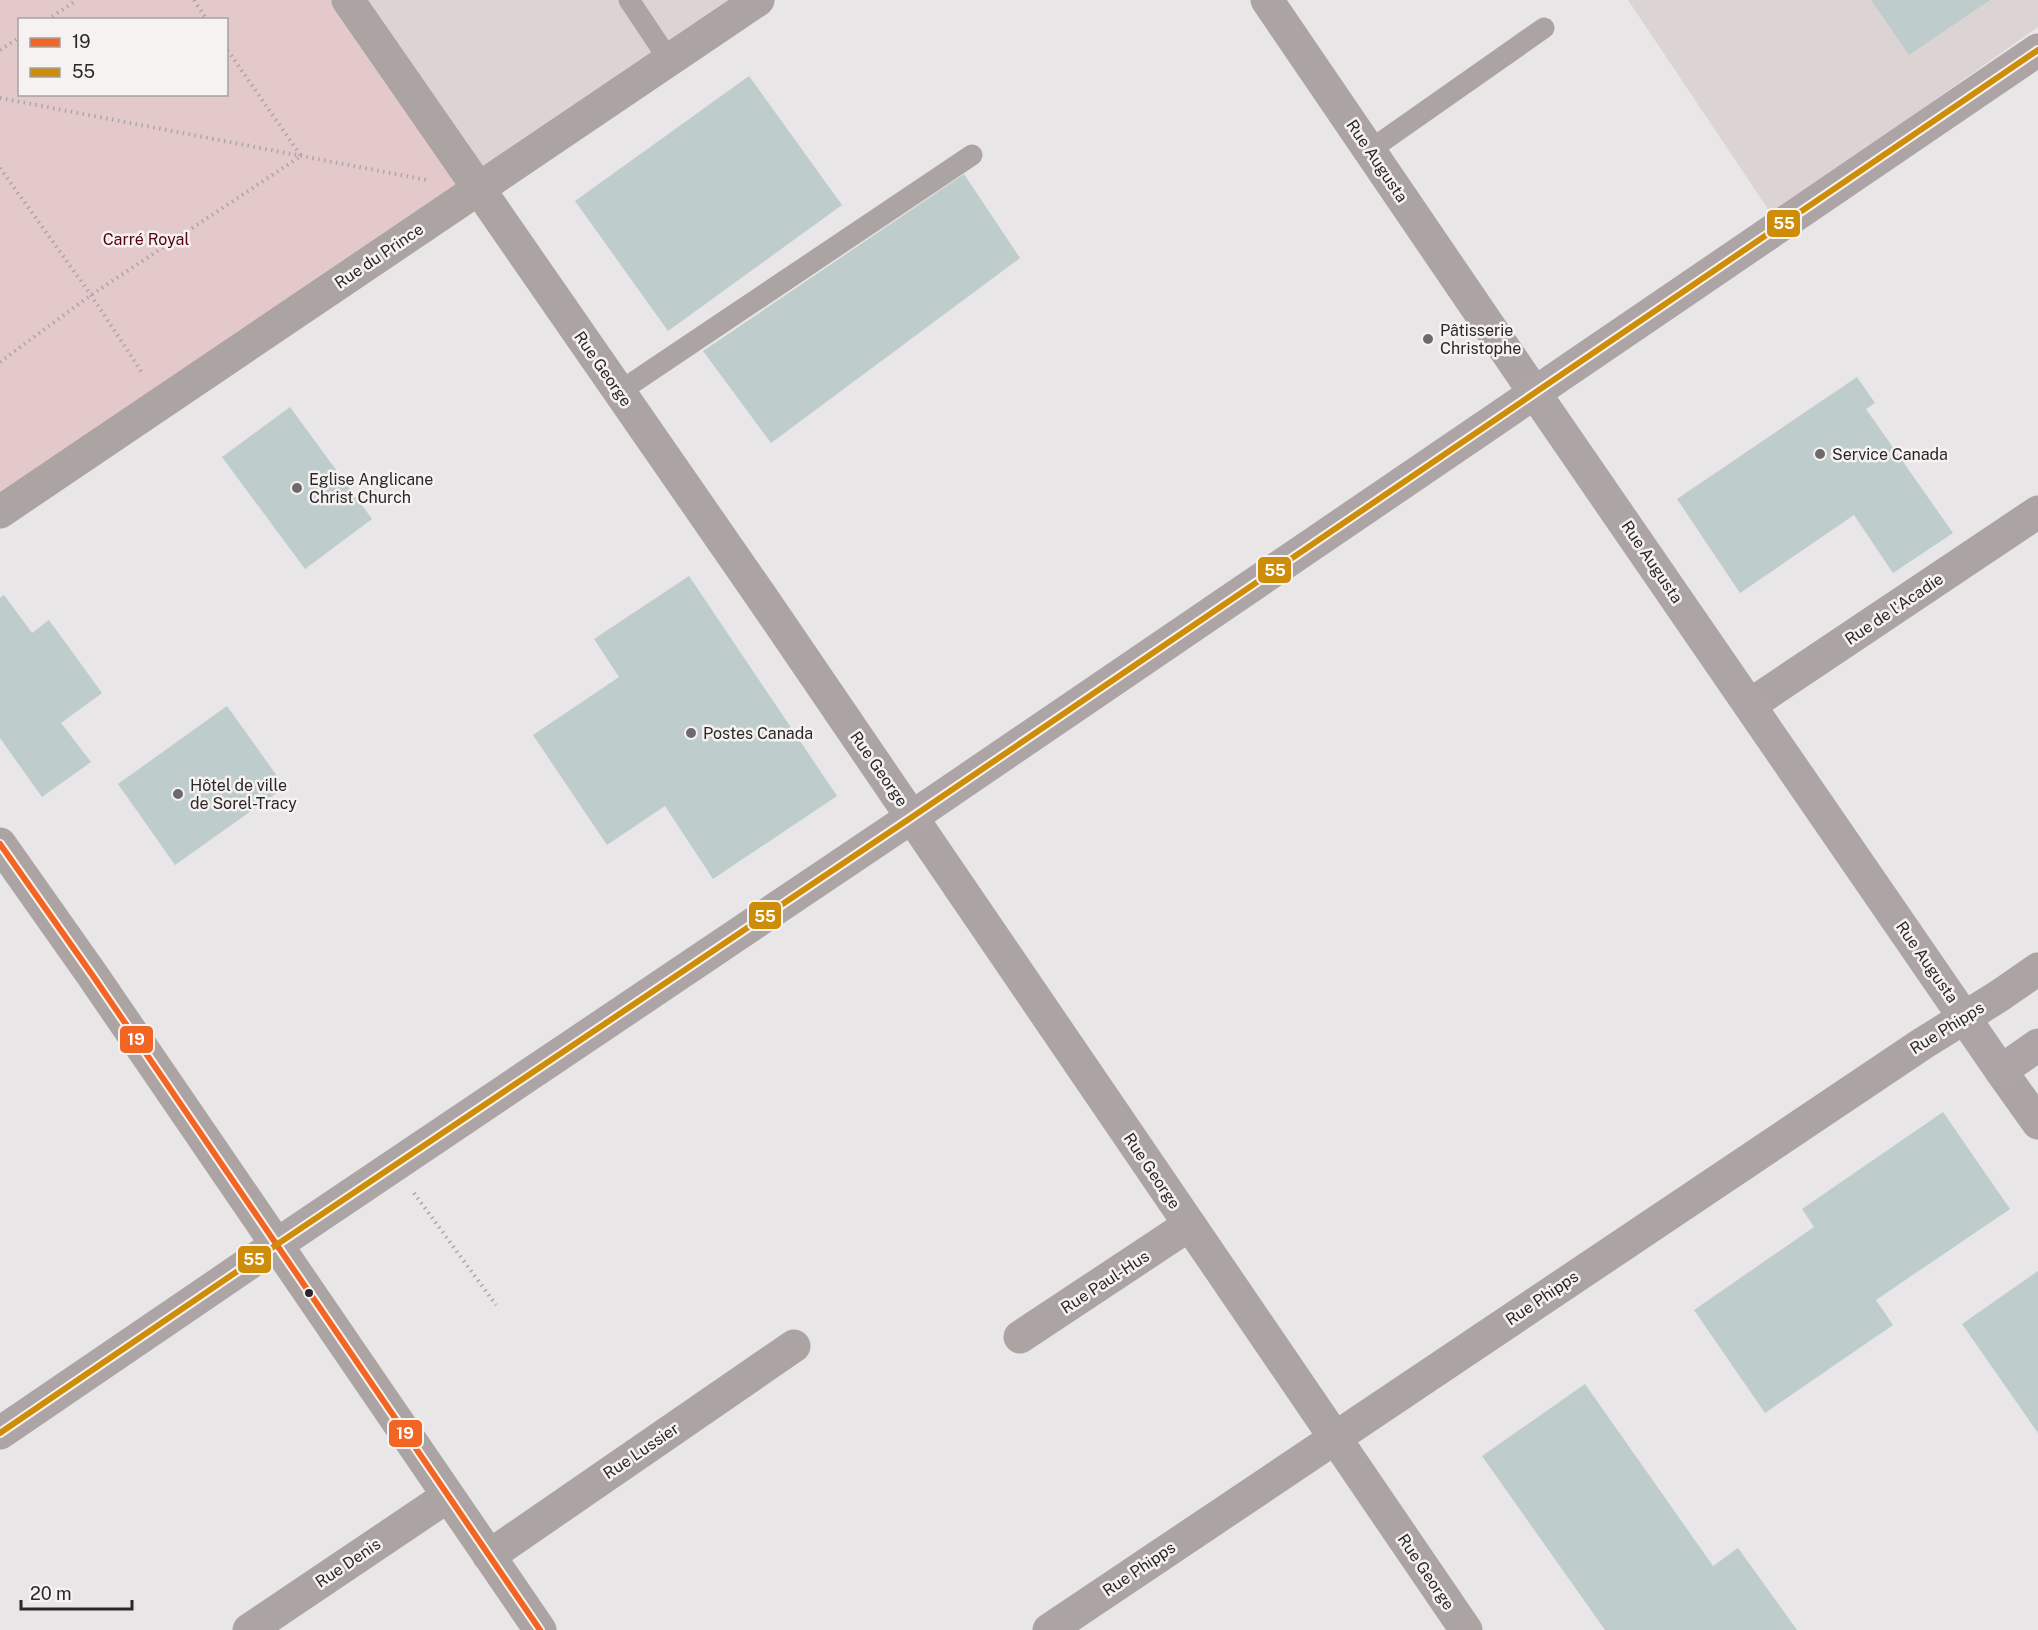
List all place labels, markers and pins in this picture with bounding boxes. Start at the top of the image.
place label: Pâtisserie Christophe [1440,321,1521,358]
marker: Pâtisserie Christophe [1421,332,1435,346]
place label: Service Canada [1832,445,1948,464]
marker: Service Canada [1813,447,1827,461]
place label: Eglise Anglicane Christ Church [309,470,433,507]
marker: Eglise Anglicane Christ Church [290,481,304,495]
place label: Postes Canada [703,724,813,743]
marker: Postes Canada [684,726,698,740]
place label: Hôtel de ville de Sorel-Tracy [190,776,297,813]
marker: Hôtel de ville de Sorel-Tracy [171,787,185,801]
unlabelled marker [303,1287,315,1299]

